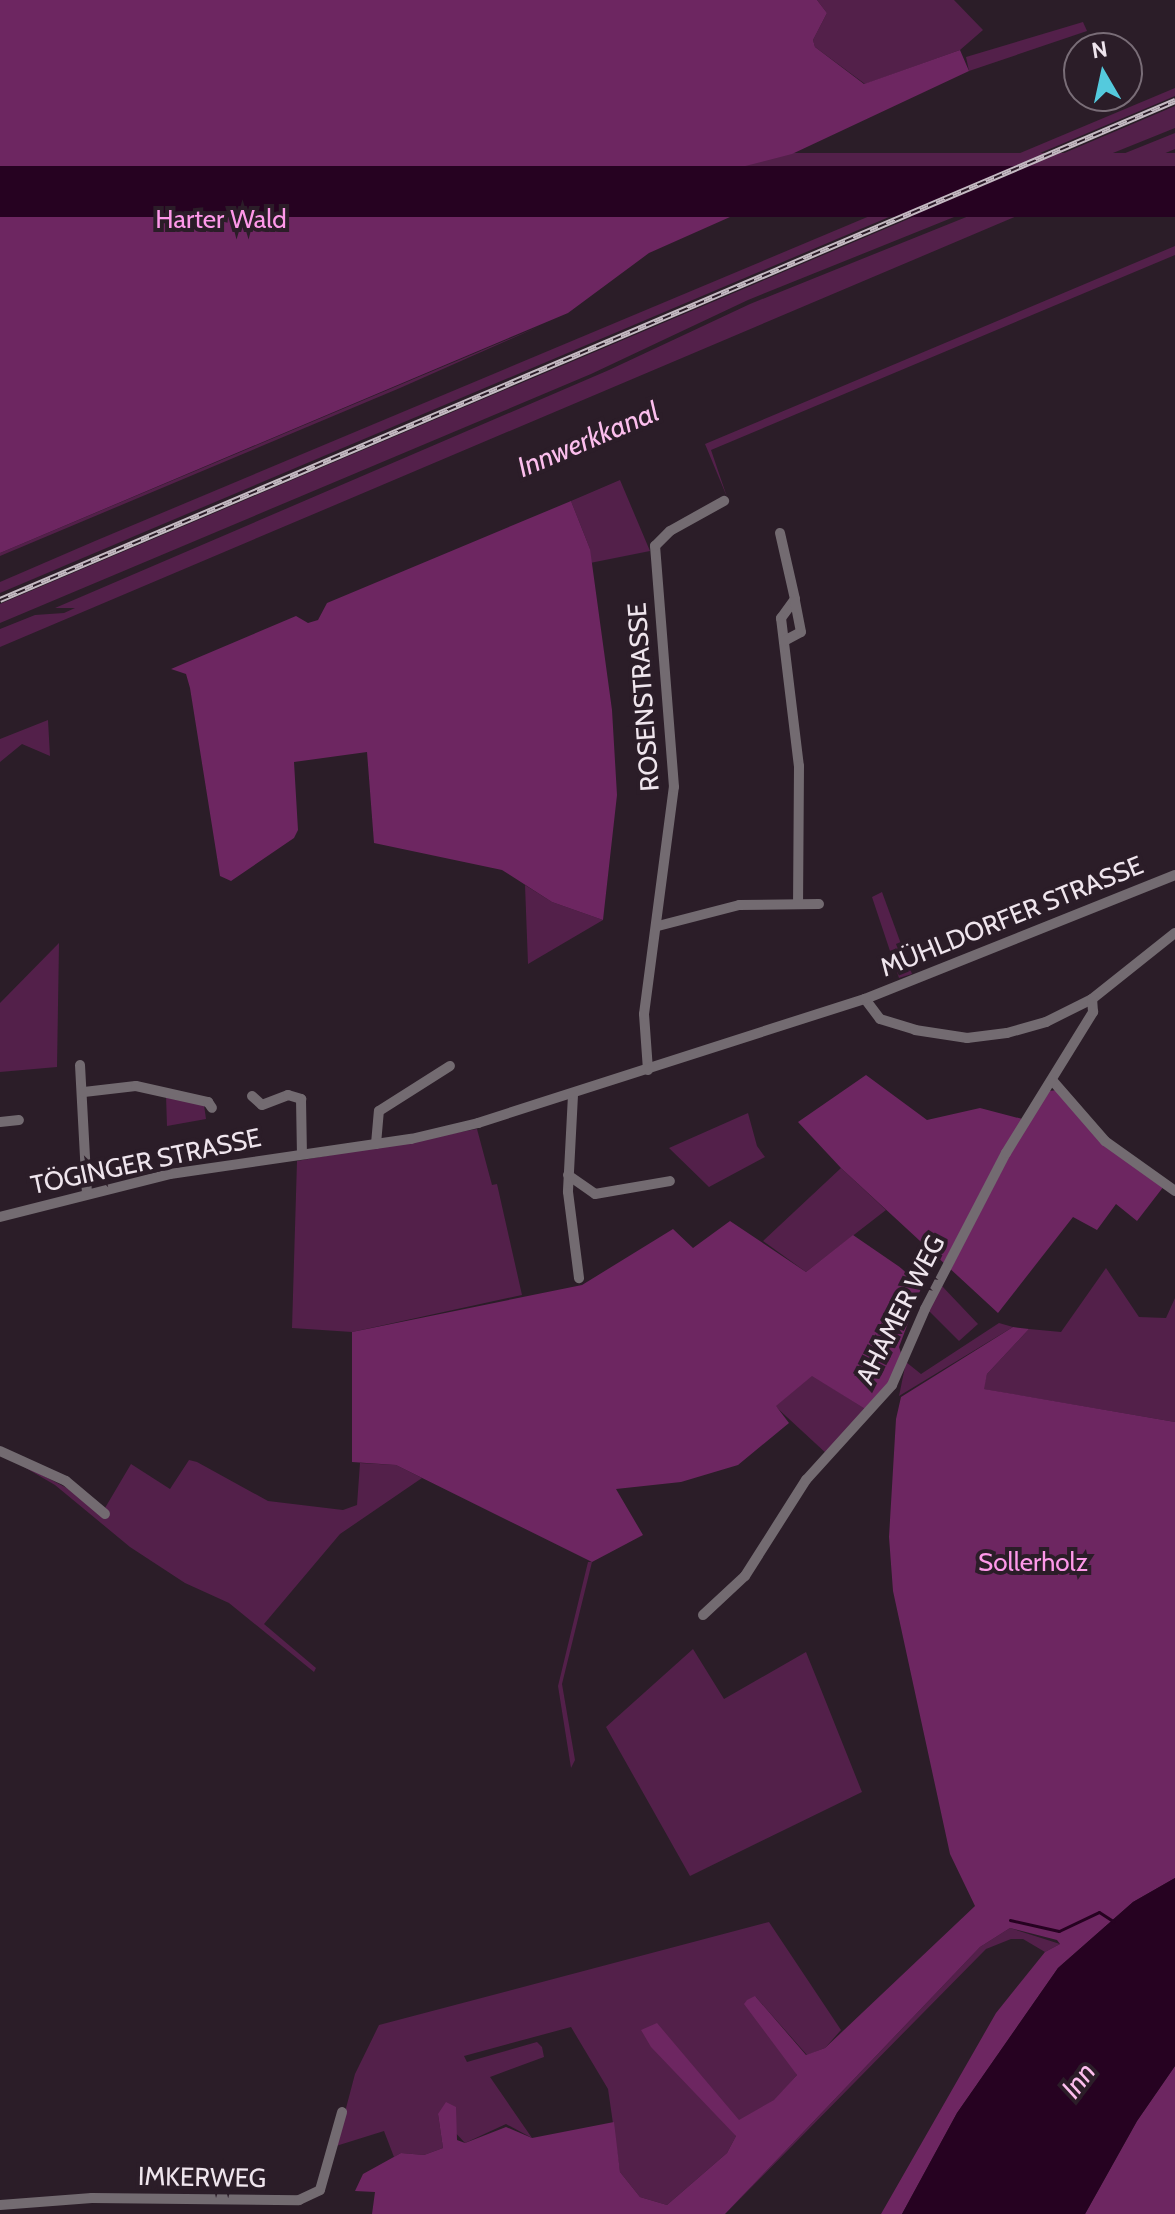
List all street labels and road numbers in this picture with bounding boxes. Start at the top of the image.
street label: ROSENSTRASSE [622,602,666,792]
street label: MÜHLDORFER STRASSE [876,850,1148,984]
street label: TÖGINGER STRASSE [28,1122,264,1202]
street label: AHAMER WEG [850,1230,952,1390]
street label: IMKERWEG [138,2161,266,2195]

